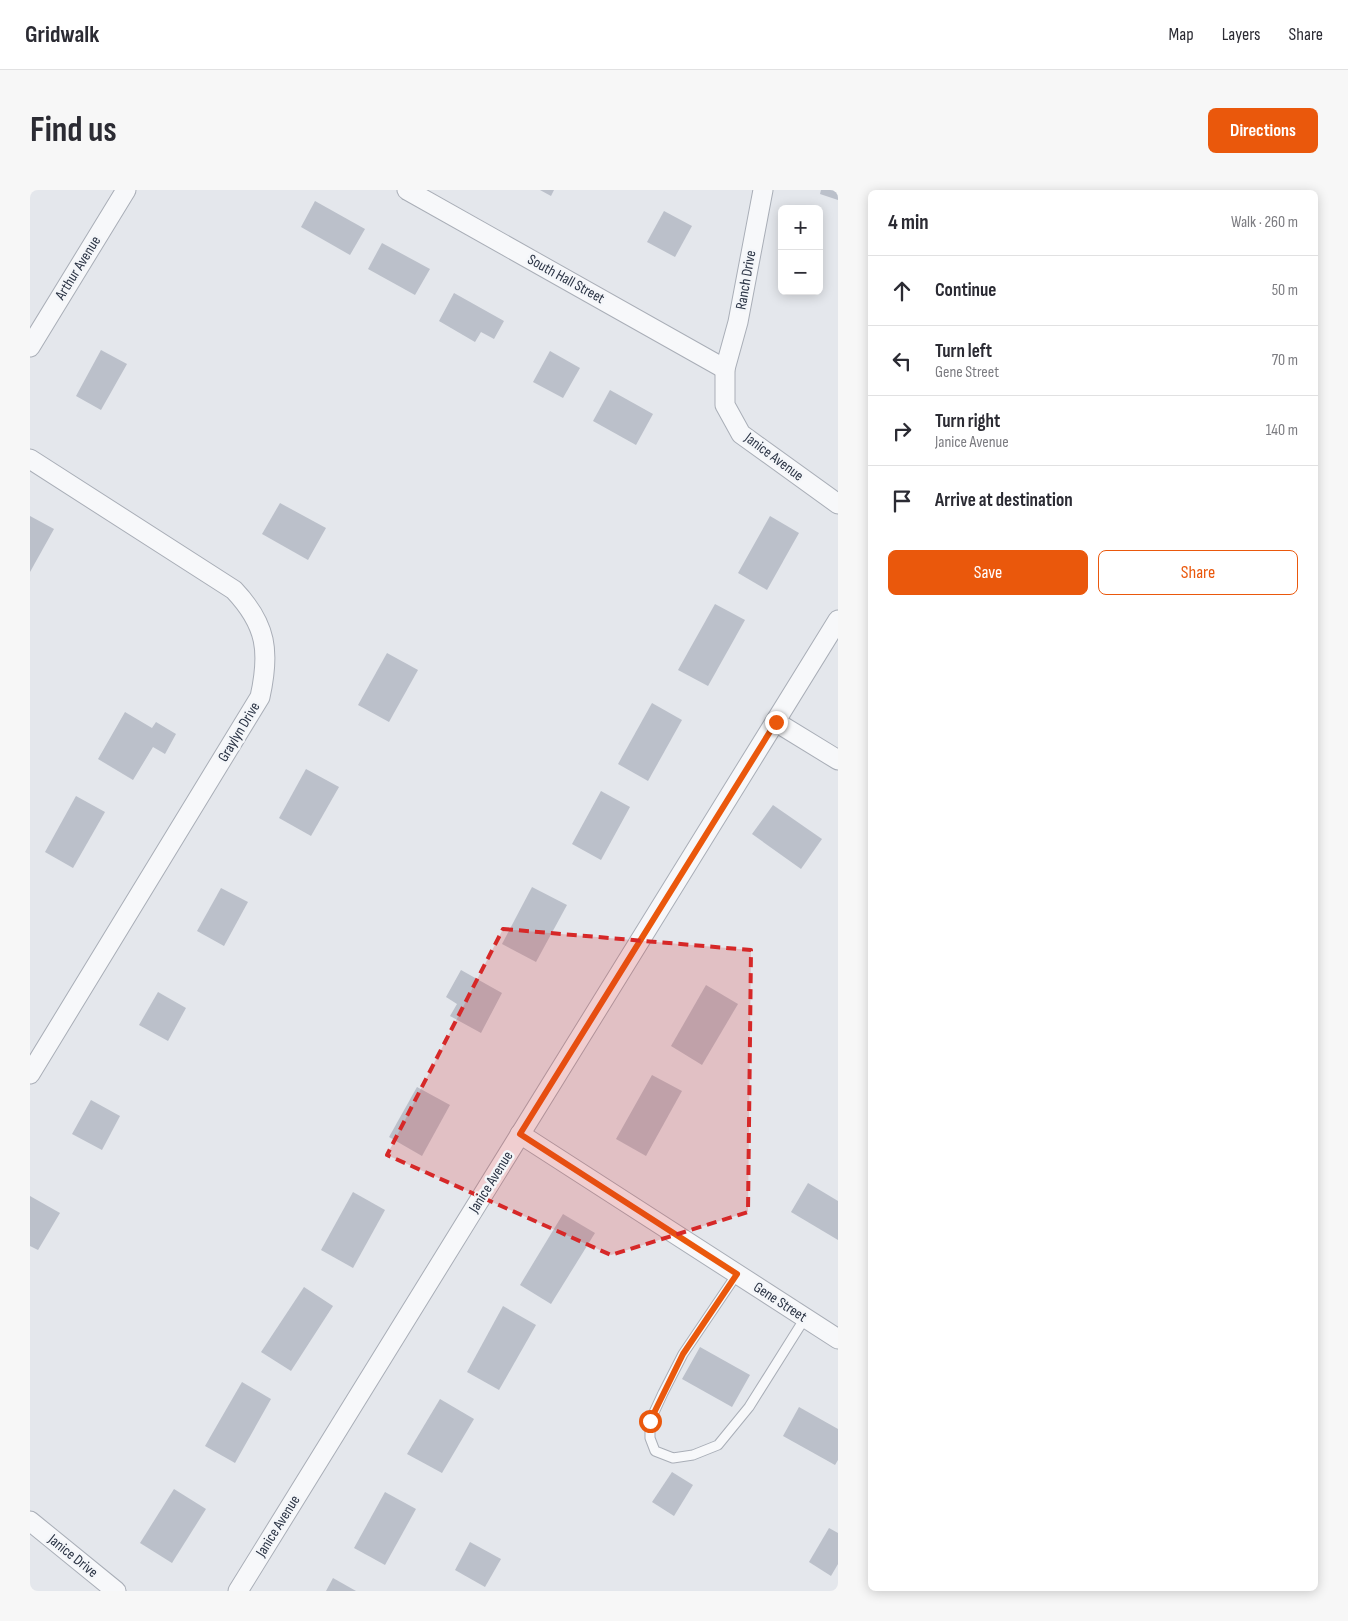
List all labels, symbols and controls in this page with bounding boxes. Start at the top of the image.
text: Gridwalk [25,20,99,49]
text: Map [1169,24,1194,45]
text: Layers [1222,24,1261,45]
text: Share [1289,24,1323,45]
button: Directions [1208,108,1318,153]
text: Find us [30,109,117,152]
map controls [778,205,823,295]
button: + [778,205,823,250]
text: 4 min [888,210,929,235]
text: Walk · 260 m [1231,213,1298,232]
street label: Arthur Avenue [50,233,105,304]
street label: Ranch Drive [731,249,761,311]
street label: South Hall Street [524,250,608,308]
button: − [778,250,823,295]
icon: ahead [888,277,916,305]
text: Continue [935,279,996,302]
text: 50 m [1272,281,1298,300]
text: Turn left [935,340,992,363]
icon: left [888,347,916,375]
text: 70 m [1272,351,1298,370]
text: Gene Street [935,363,999,382]
text: Turn right [935,410,1000,433]
icon: right [888,417,916,445]
text: 140 m [1266,421,1298,440]
street label: Janice Avenue [740,428,807,485]
text: Janice Avenue [935,433,1009,452]
icon: arrive [888,487,916,515]
text: Arrive at destination [935,489,1073,512]
button: Save [888,550,1088,595]
button: Share [1098,550,1298,595]
street label: Graylyn Drive [214,699,264,765]
route end [765,711,788,734]
street label: Janice Avenue [464,1148,517,1217]
street label: Gene Street [750,1278,811,1327]
route start [639,1410,662,1433]
street label: Janice Avenue [251,1492,304,1561]
street label: Janice Drive [43,1530,102,1582]

